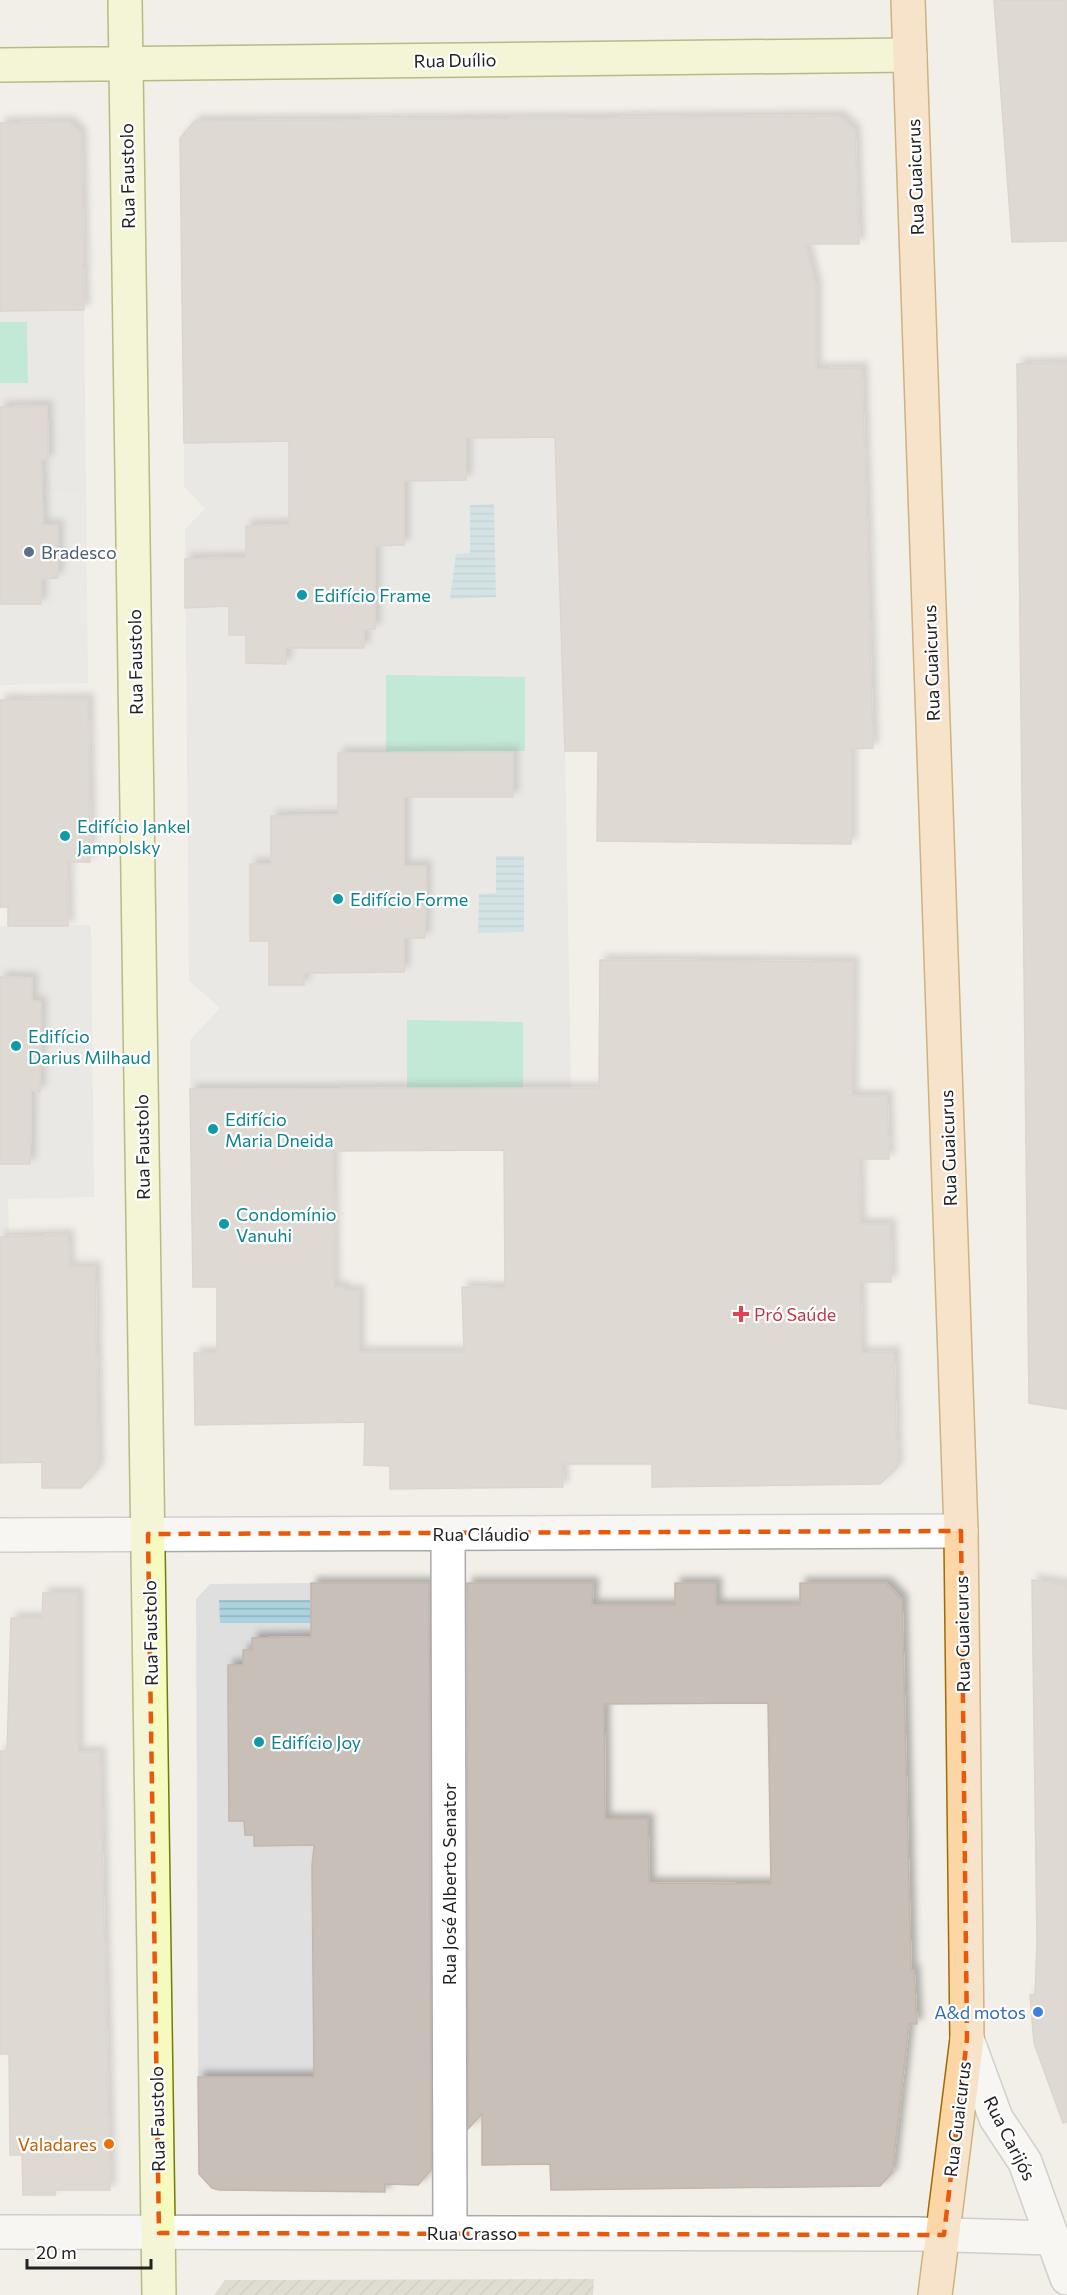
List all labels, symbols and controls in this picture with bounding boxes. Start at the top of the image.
street label: Rua Duílio [413,48,497,72]
street label: Rua Guaicurus [902,118,928,236]
street label: Rua Faustolo [115,123,139,229]
place label: Bradesco [41,541,117,563]
marker: Bradesco [22,545,36,559]
place label: Edifício Frame [314,584,431,606]
marker: Edifício Frame [295,588,309,602]
street label: Rua Guaicurus [918,604,944,722]
street label: Rua Faustolo [123,609,147,715]
place label: Edifício Jankel Jampolsky [77,815,191,858]
marker: Edifício Jankel Jampolsky [58,829,72,843]
place label: Edifício Forme [350,888,468,910]
marker: Edifício Forme [331,892,345,906]
place label: Edifício Darius Milhaud [28,1025,151,1068]
marker: Edifício Darius Milhaud [9,1039,23,1053]
street label: Rua Guaicurus [935,1089,961,1207]
street label: Rua Faustolo [130,1094,154,1200]
place label: Edifício Maria Dneida [225,1108,334,1151]
marker: Edifício Maria Dneida [206,1122,220,1136]
place label: Condomínio Vanuhi [236,1203,337,1246]
marker: Condomínio Vanuhi [217,1217,231,1231]
place label: Pró Saúde [754,1303,836,1325]
marker: Pró Saúde [732,1305,750,1323]
street label: Rua Cláudio [433,1523,529,1545]
street label: Rua Guaicurus [950,1576,974,1692]
street label: Rua Faustolo [138,1580,162,1686]
place label: Edifício Joy [271,1731,361,1753]
marker: Edifício Joy [252,1735,266,1749]
street label: Rua José Alberto Senator [438,1783,460,1985]
place label: A&d motos [934,2001,1026,2023]
marker: A&d motos [1031,2005,1045,2019]
street label: Rua Guaicurus [939,2060,975,2178]
street label: Rua Faustolo [145,2066,169,2172]
street label: Rua Carijós [979,2092,1041,2184]
place label: Valadares [18,2133,97,2155]
marker: Valadares [102,2137,116,2151]
street label: Rua Crasso [427,2222,517,2244]
scale bar [27,2232,152,2270]
text: 20 m [36,2241,77,2263]

